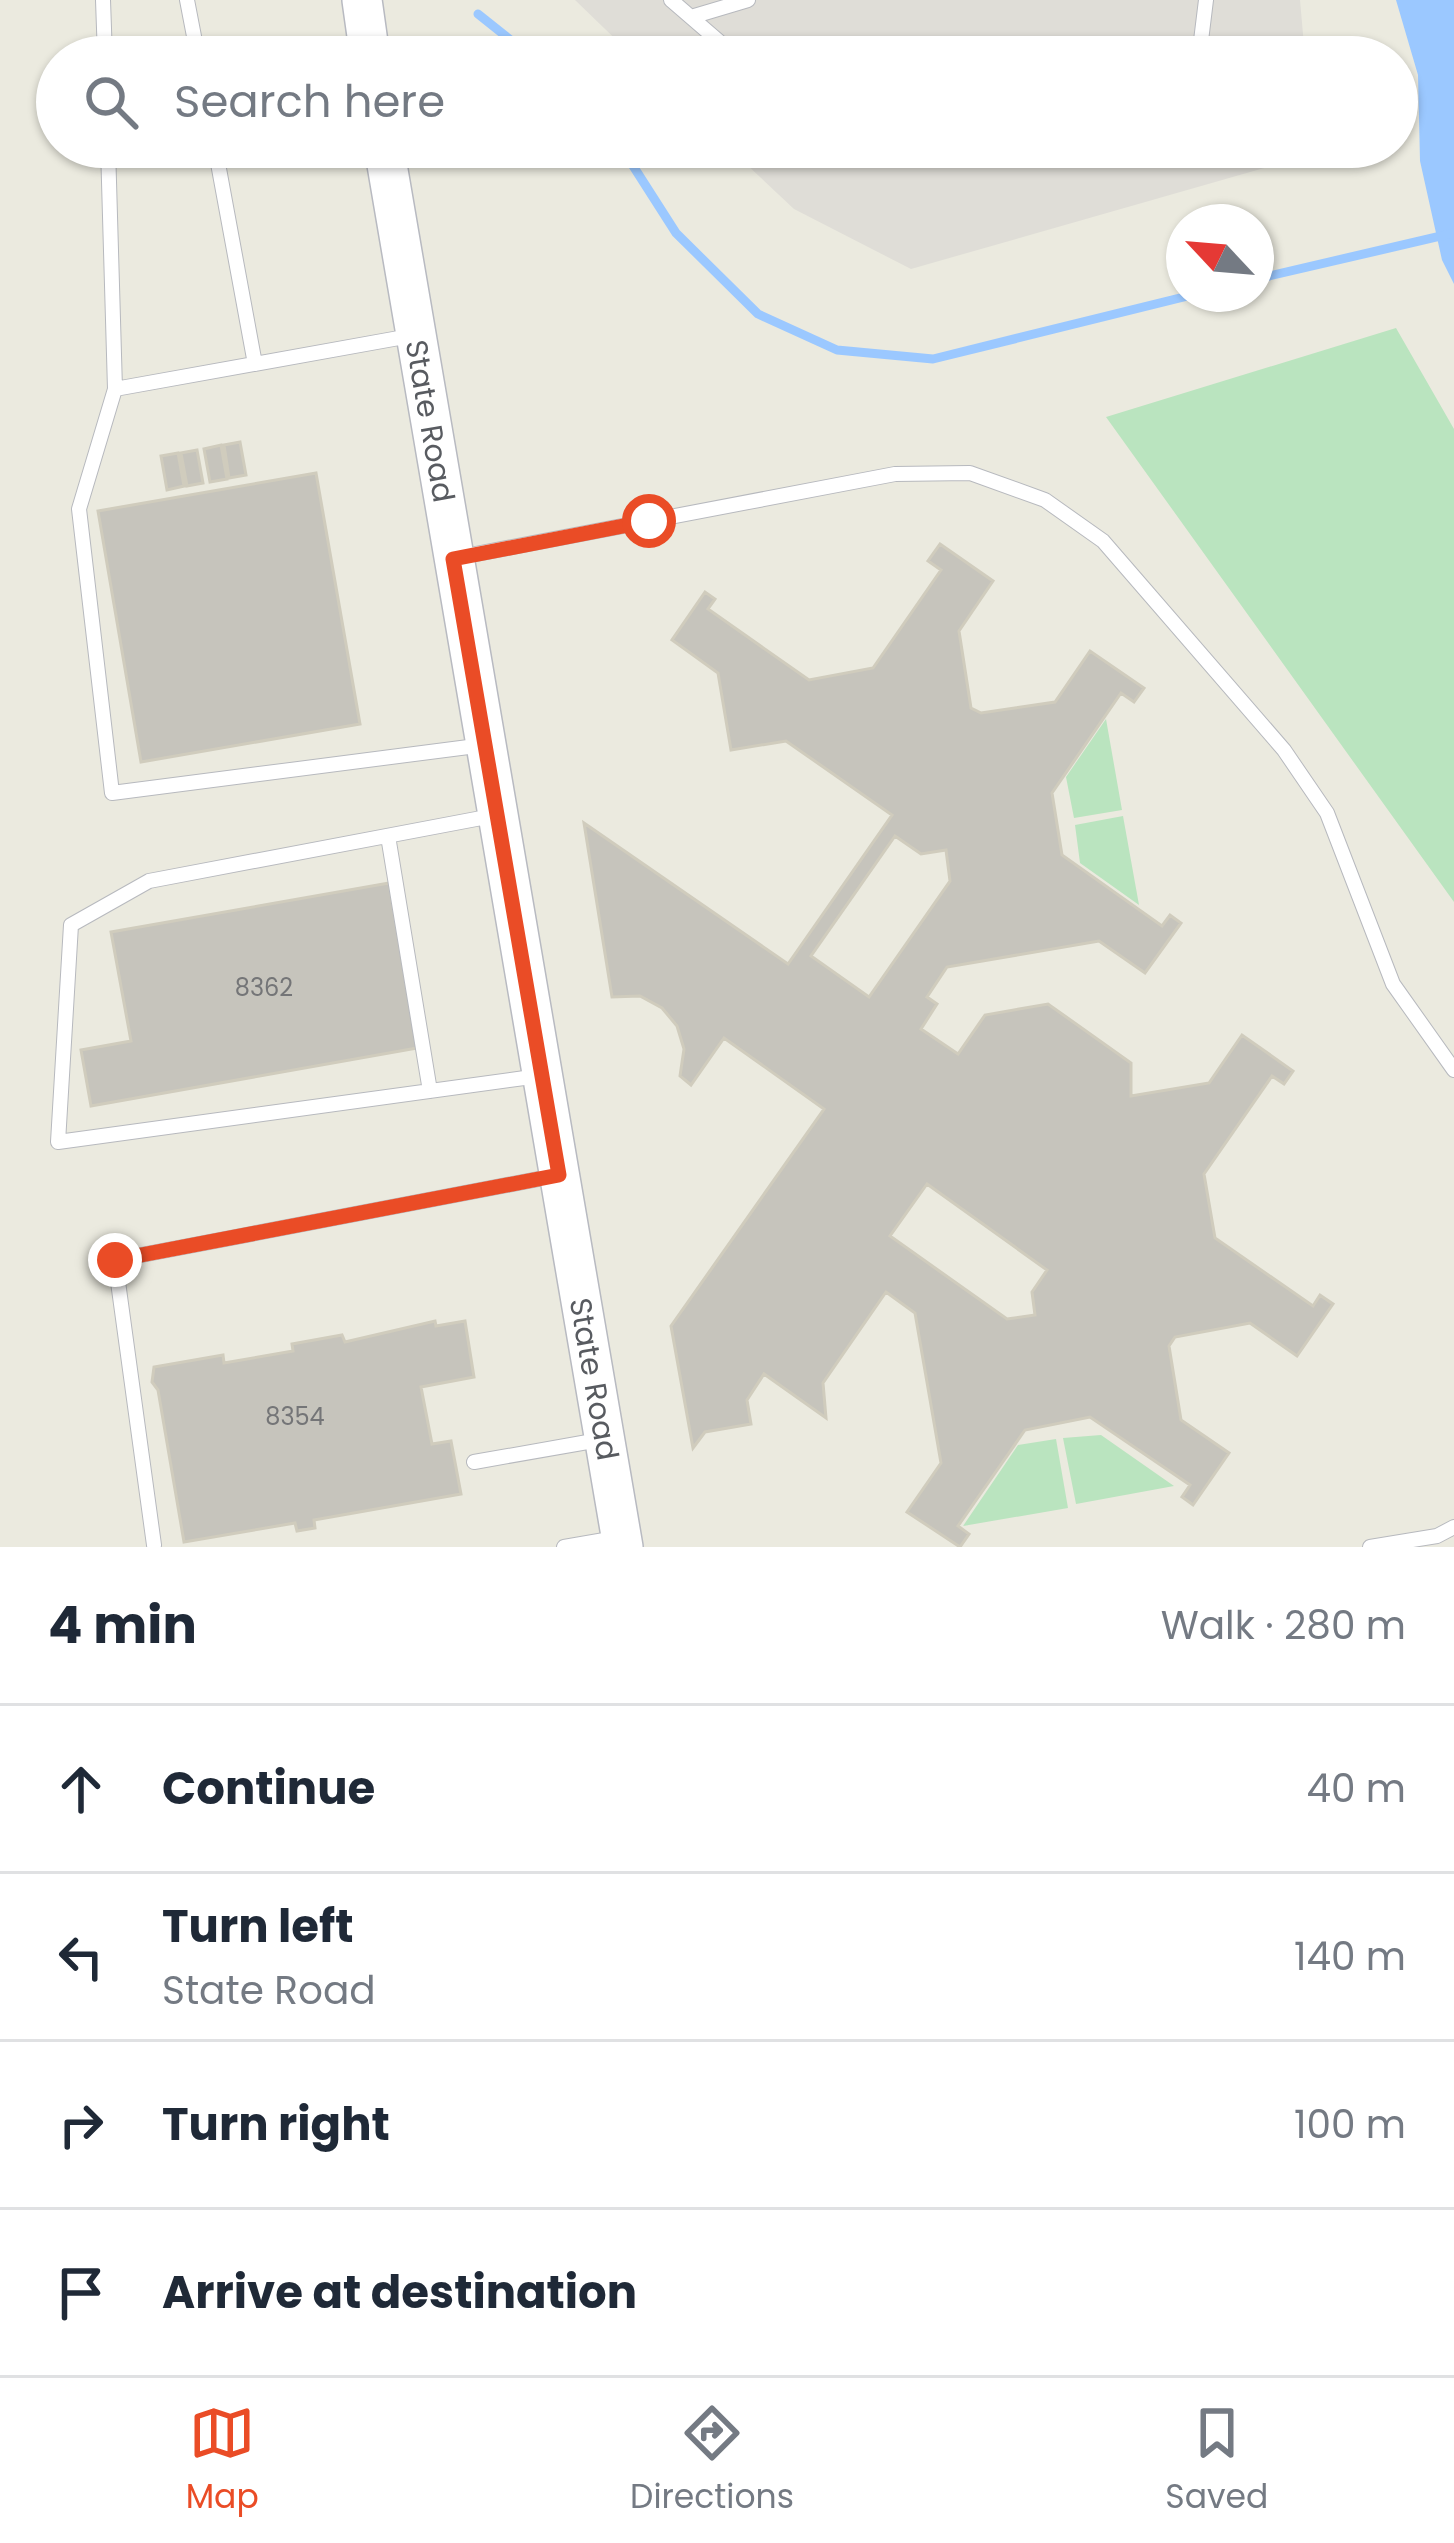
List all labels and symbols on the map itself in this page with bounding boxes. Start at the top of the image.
north arrow [1166,204,1274,312]
street label: State Road [395,336,465,506]
route start [622,494,676,548]
house number: 8362 [235,971,293,1004]
route end [88,1233,142,1287]
street label: State Road [559,1294,629,1464]
house number: 8354 [265,1400,325,1433]

